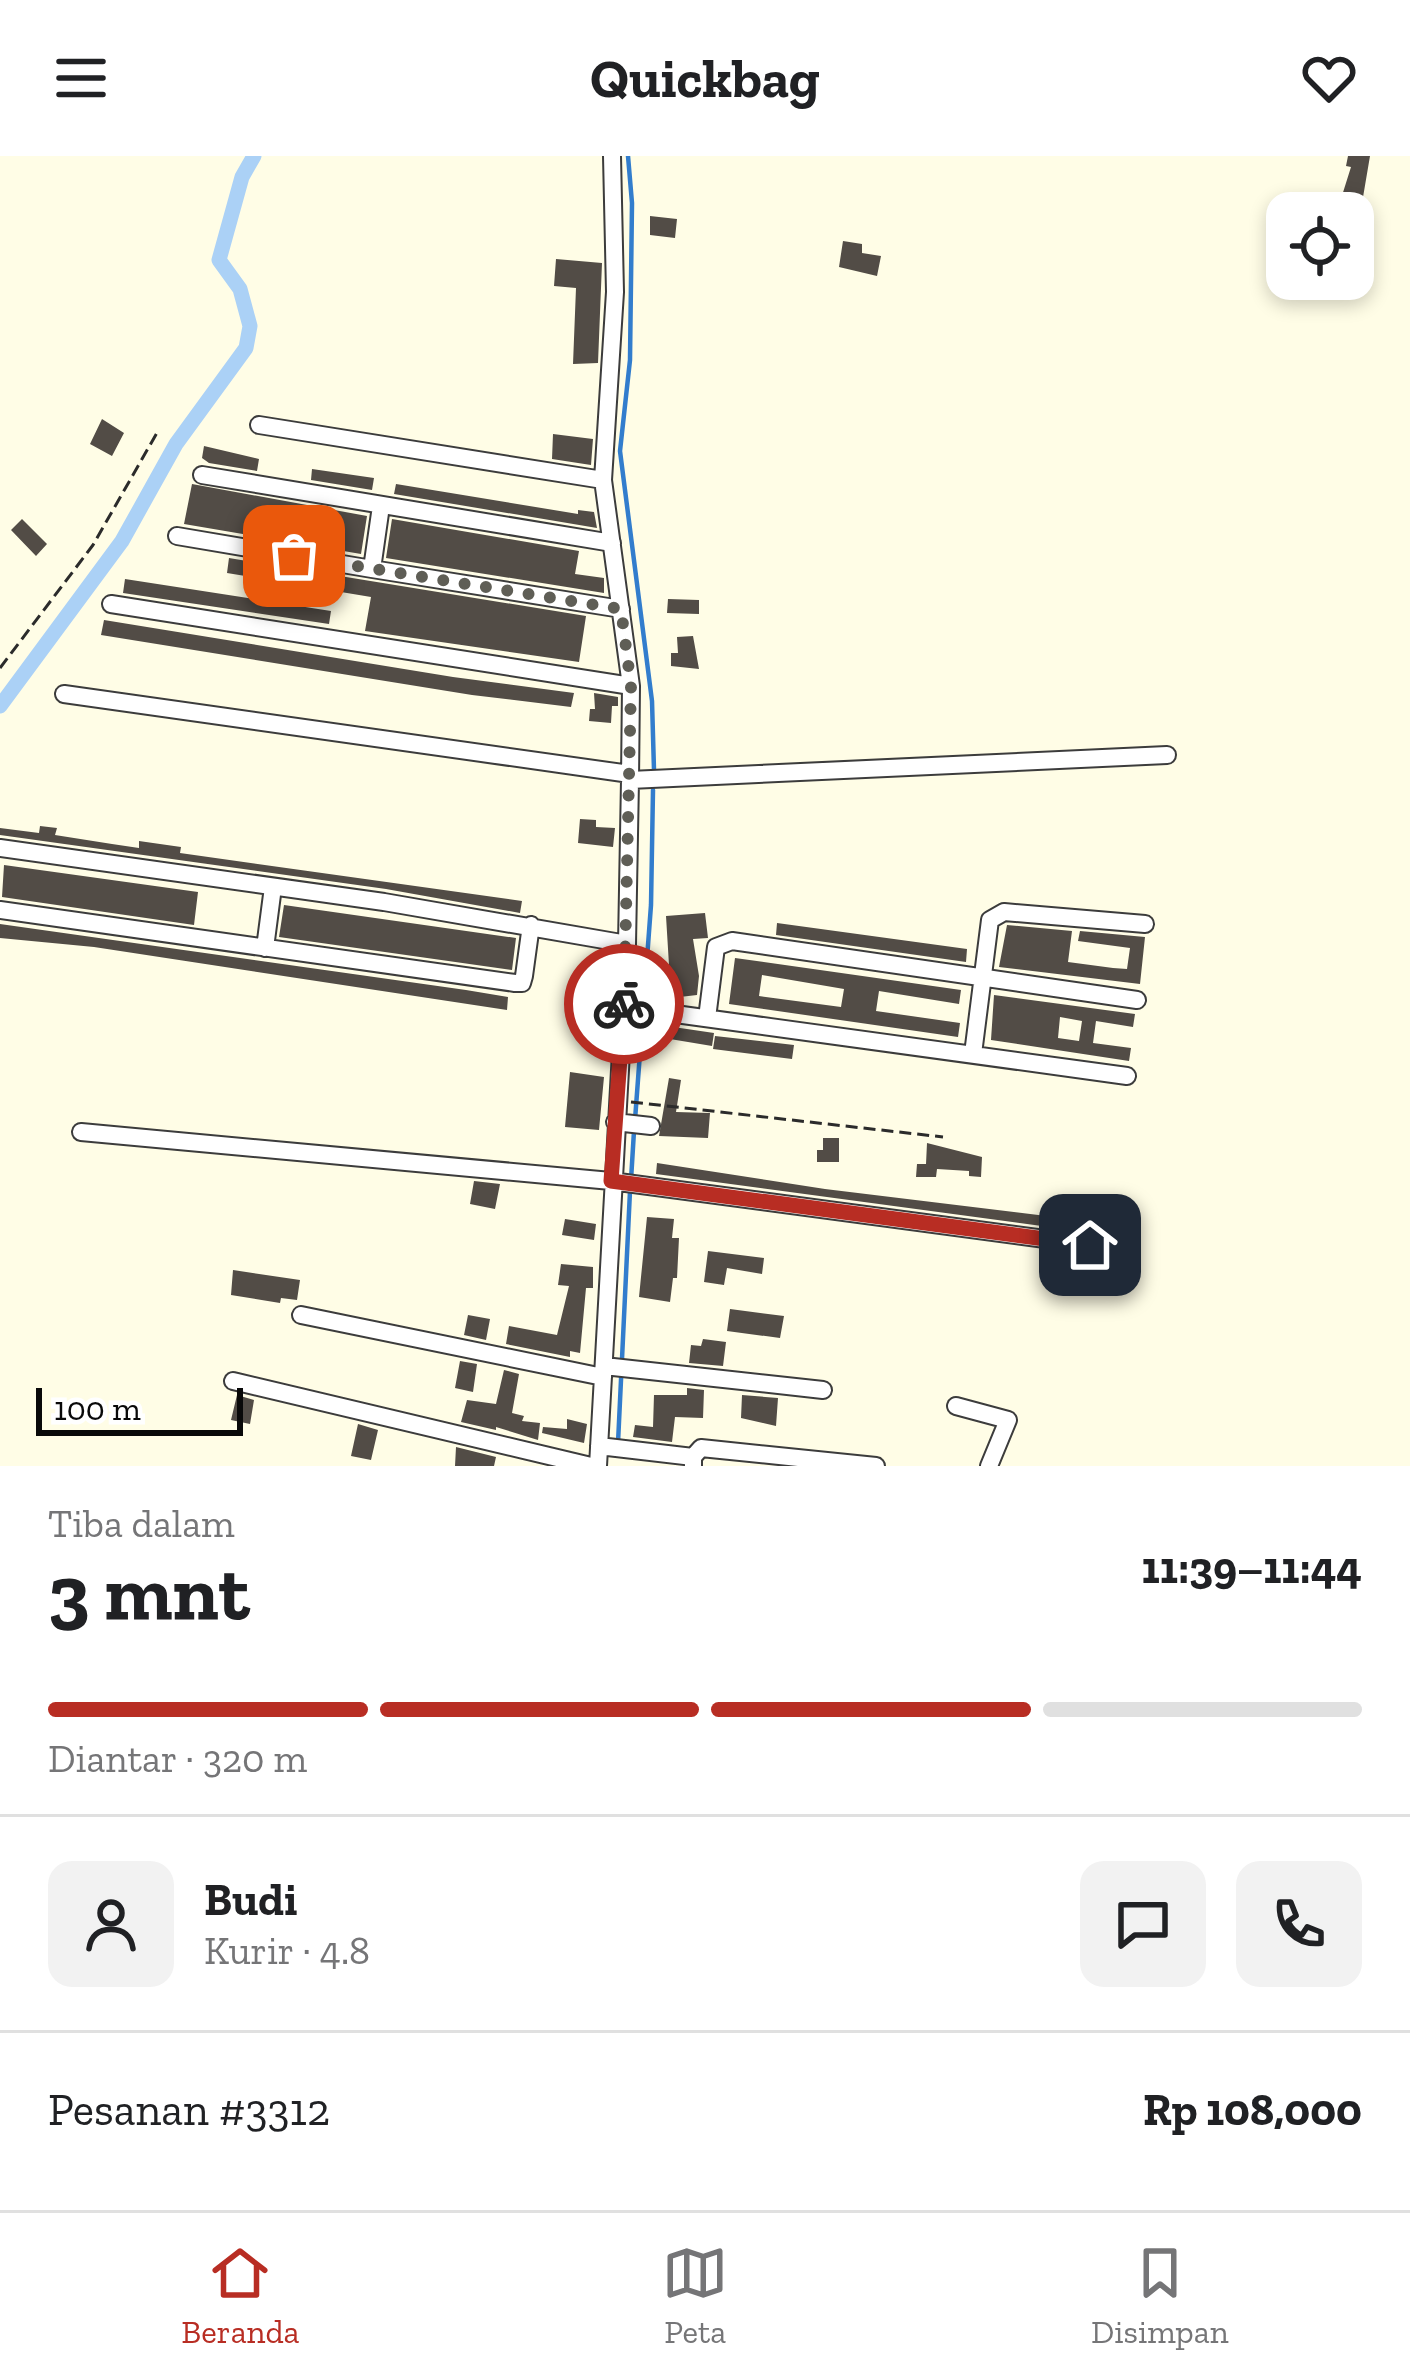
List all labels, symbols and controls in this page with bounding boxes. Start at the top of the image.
icon: menu [48,45,114,111]
icon: heart [1296,45,1362,111]
text: Quickbag [590,46,820,111]
map controls [1266,192,1374,300]
button: locate [1266,192,1374,300]
pin [243,505,345,607]
icon: bag [261,523,327,589]
courier [564,944,684,1064]
icon: bike [591,971,657,1037]
pin [1039,1194,1141,1296]
icon: home [1057,1212,1123,1278]
scale bar [36,1382,243,1435]
text: 100 m [54,1389,141,1428]
text: Tiba dalam [48,1500,235,1547]
text: 11:39–11:44 [1142,1541,1362,1595]
text: 3 mnt [48,1545,250,1639]
text: Diantar · 320 m [48,1735,307,1782]
button: person [48,1861,174,1987]
button: chat [1080,1861,1206,1987]
button: phone [1236,1861,1362,1987]
text: Budi [204,1873,297,1927]
text: Kurir · 4.8 [204,1927,370,1974]
text: Pesanan #3312 [48,2083,330,2137]
text: Rp 108,000 [1143,2083,1362,2137]
tab: Beranda [181,2240,300,2351]
tab: Peta [662,2240,728,2351]
tab: Disimpan [1091,2240,1229,2351]

